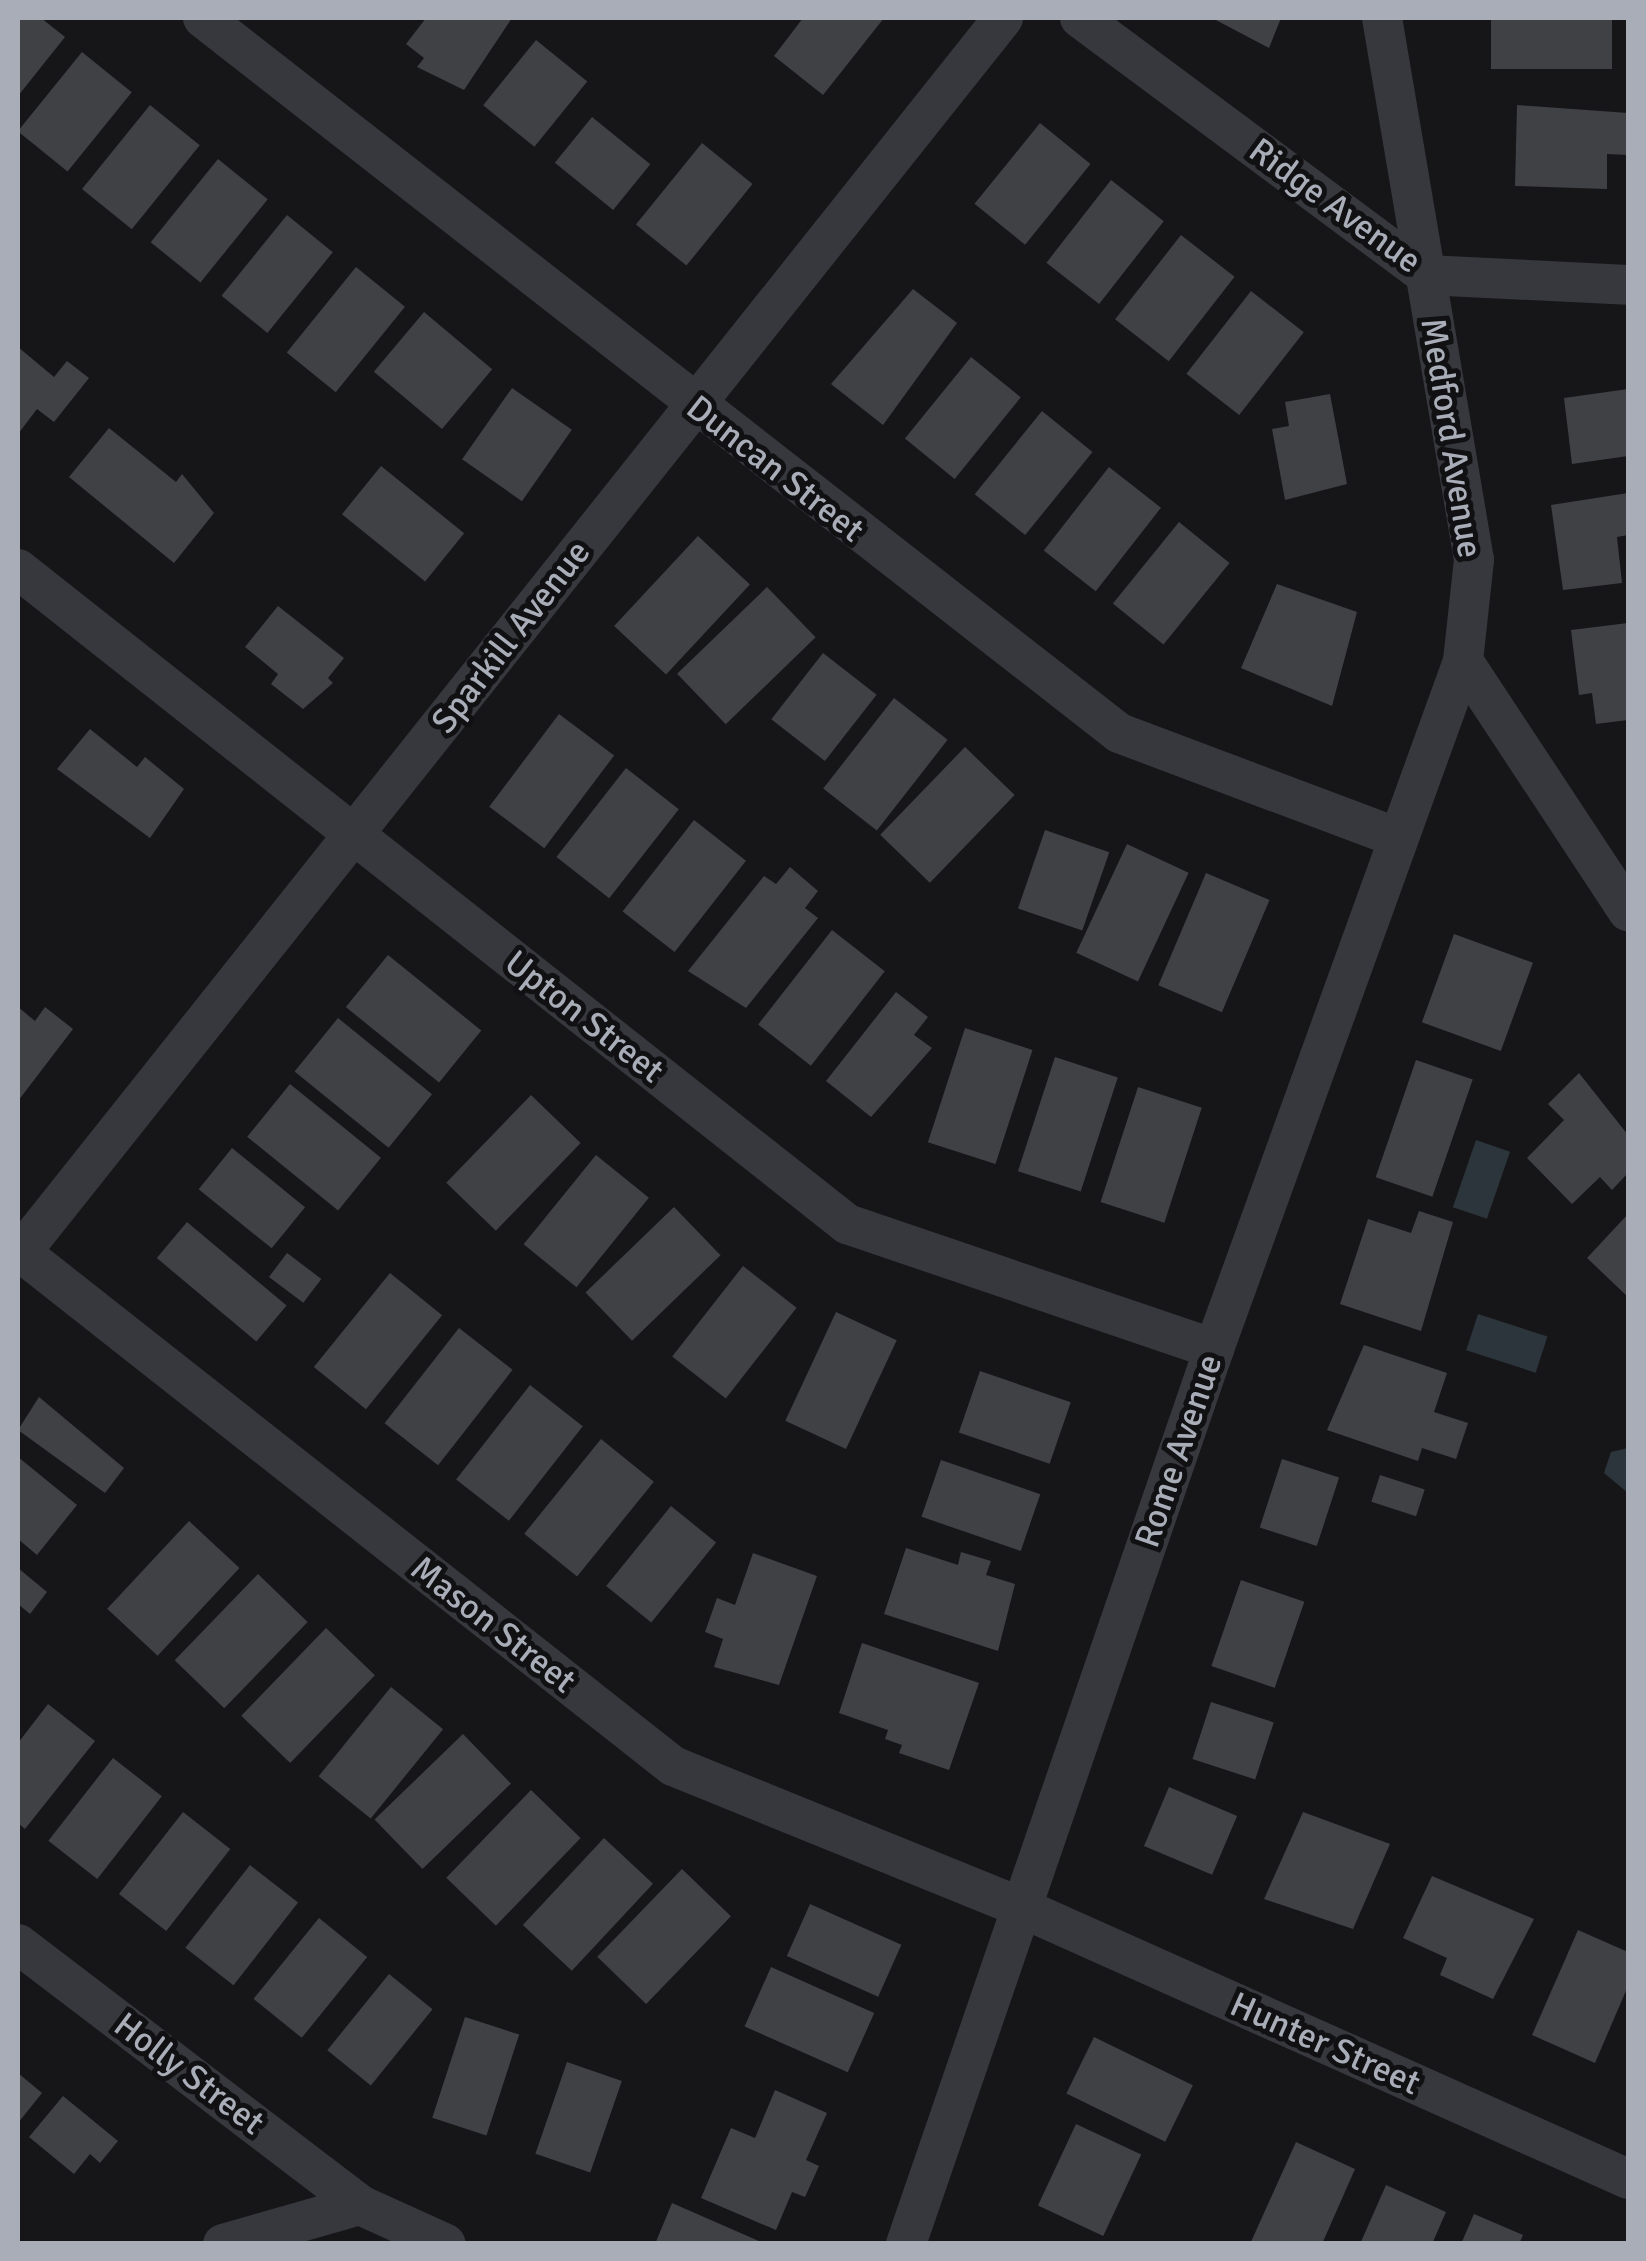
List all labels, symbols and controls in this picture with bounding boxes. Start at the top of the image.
street label: Ridge Avenue [1241,130,1429,282]
street label: Medford Avenue [1411,315,1491,561]
street label: Duncan Street [678,387,872,551]
street label: Sparkill Avenue [423,532,599,742]
street label: Upton Street [496,942,672,1092]
street label: Rome Avenue [1126,1349,1232,1553]
street label: Mason Street [402,1548,584,1702]
street label: Hunter Street [1224,1984,1426,2104]
street label: Holly Street [106,2004,272,2144]

